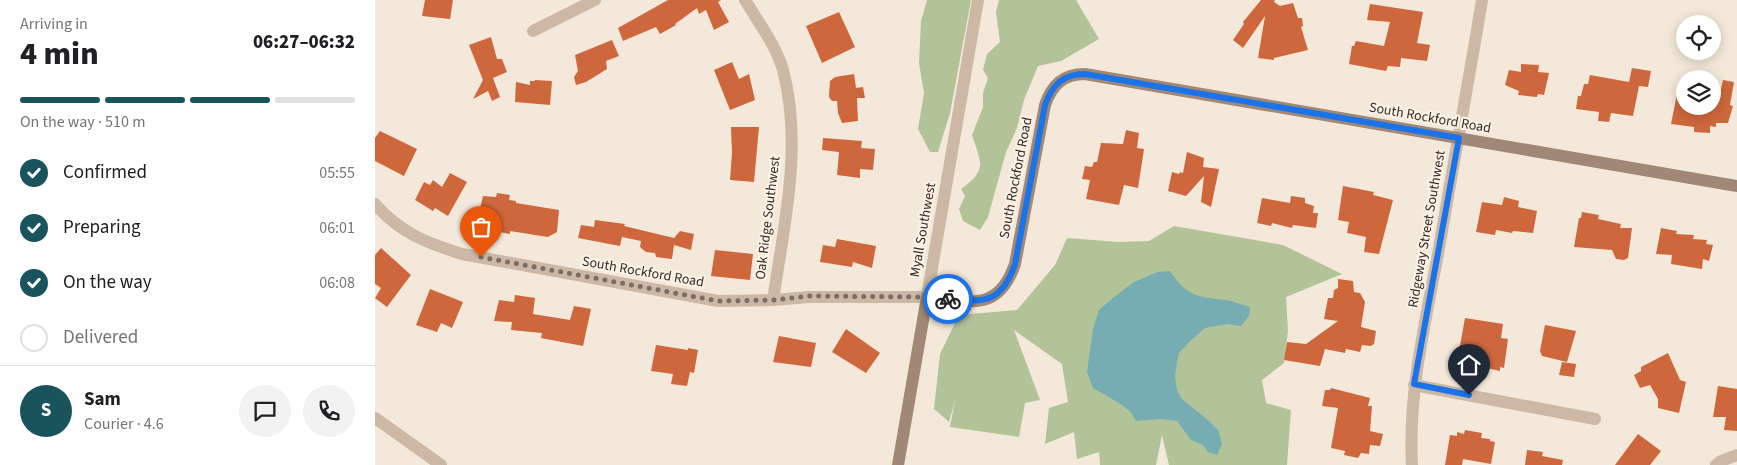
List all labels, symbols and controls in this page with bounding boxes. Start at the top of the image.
text: Arriving in [20,13,88,35]
map controls [1676,15,1721,115]
button: locate [1676,15,1721,60]
text: 06:27–06:32 [253,29,355,56]
text: 4 min [20,31,99,77]
button: layers [1676,70,1721,115]
street label: South Rockford Road [1367,97,1493,139]
text: On the way · 510 m [20,111,145,133]
street label: South Rockford Road [994,116,1038,240]
street label: Ridgeway Street Southwest [1403,148,1451,309]
street label: Oak Ridge Southwest [751,155,786,281]
icon: check [20,159,48,187]
text: Confirmed [63,159,147,186]
text: 05:55 [319,162,355,184]
street label: Myall Southwest [905,181,941,279]
pin [460,206,502,257]
icon: bag [467,213,495,241]
icon: check [20,214,48,242]
text: Preparing [63,214,141,241]
text: 06:01 [319,217,355,239]
street label: South Rockford Road [580,251,706,293]
icon: check [20,269,48,297]
text: On the way [63,269,152,296]
text: 06:08 [319,272,355,294]
courier [923,274,973,324]
icon: bike [934,285,962,313]
text: Delivered [63,324,138,351]
pin [1448,344,1490,395]
icon: home [1455,351,1483,379]
button: chat [239,385,291,437]
button: phone [303,385,355,437]
text: Sam [84,386,121,413]
text: S [41,397,51,424]
text: Courier · 4.6 [84,413,164,435]

